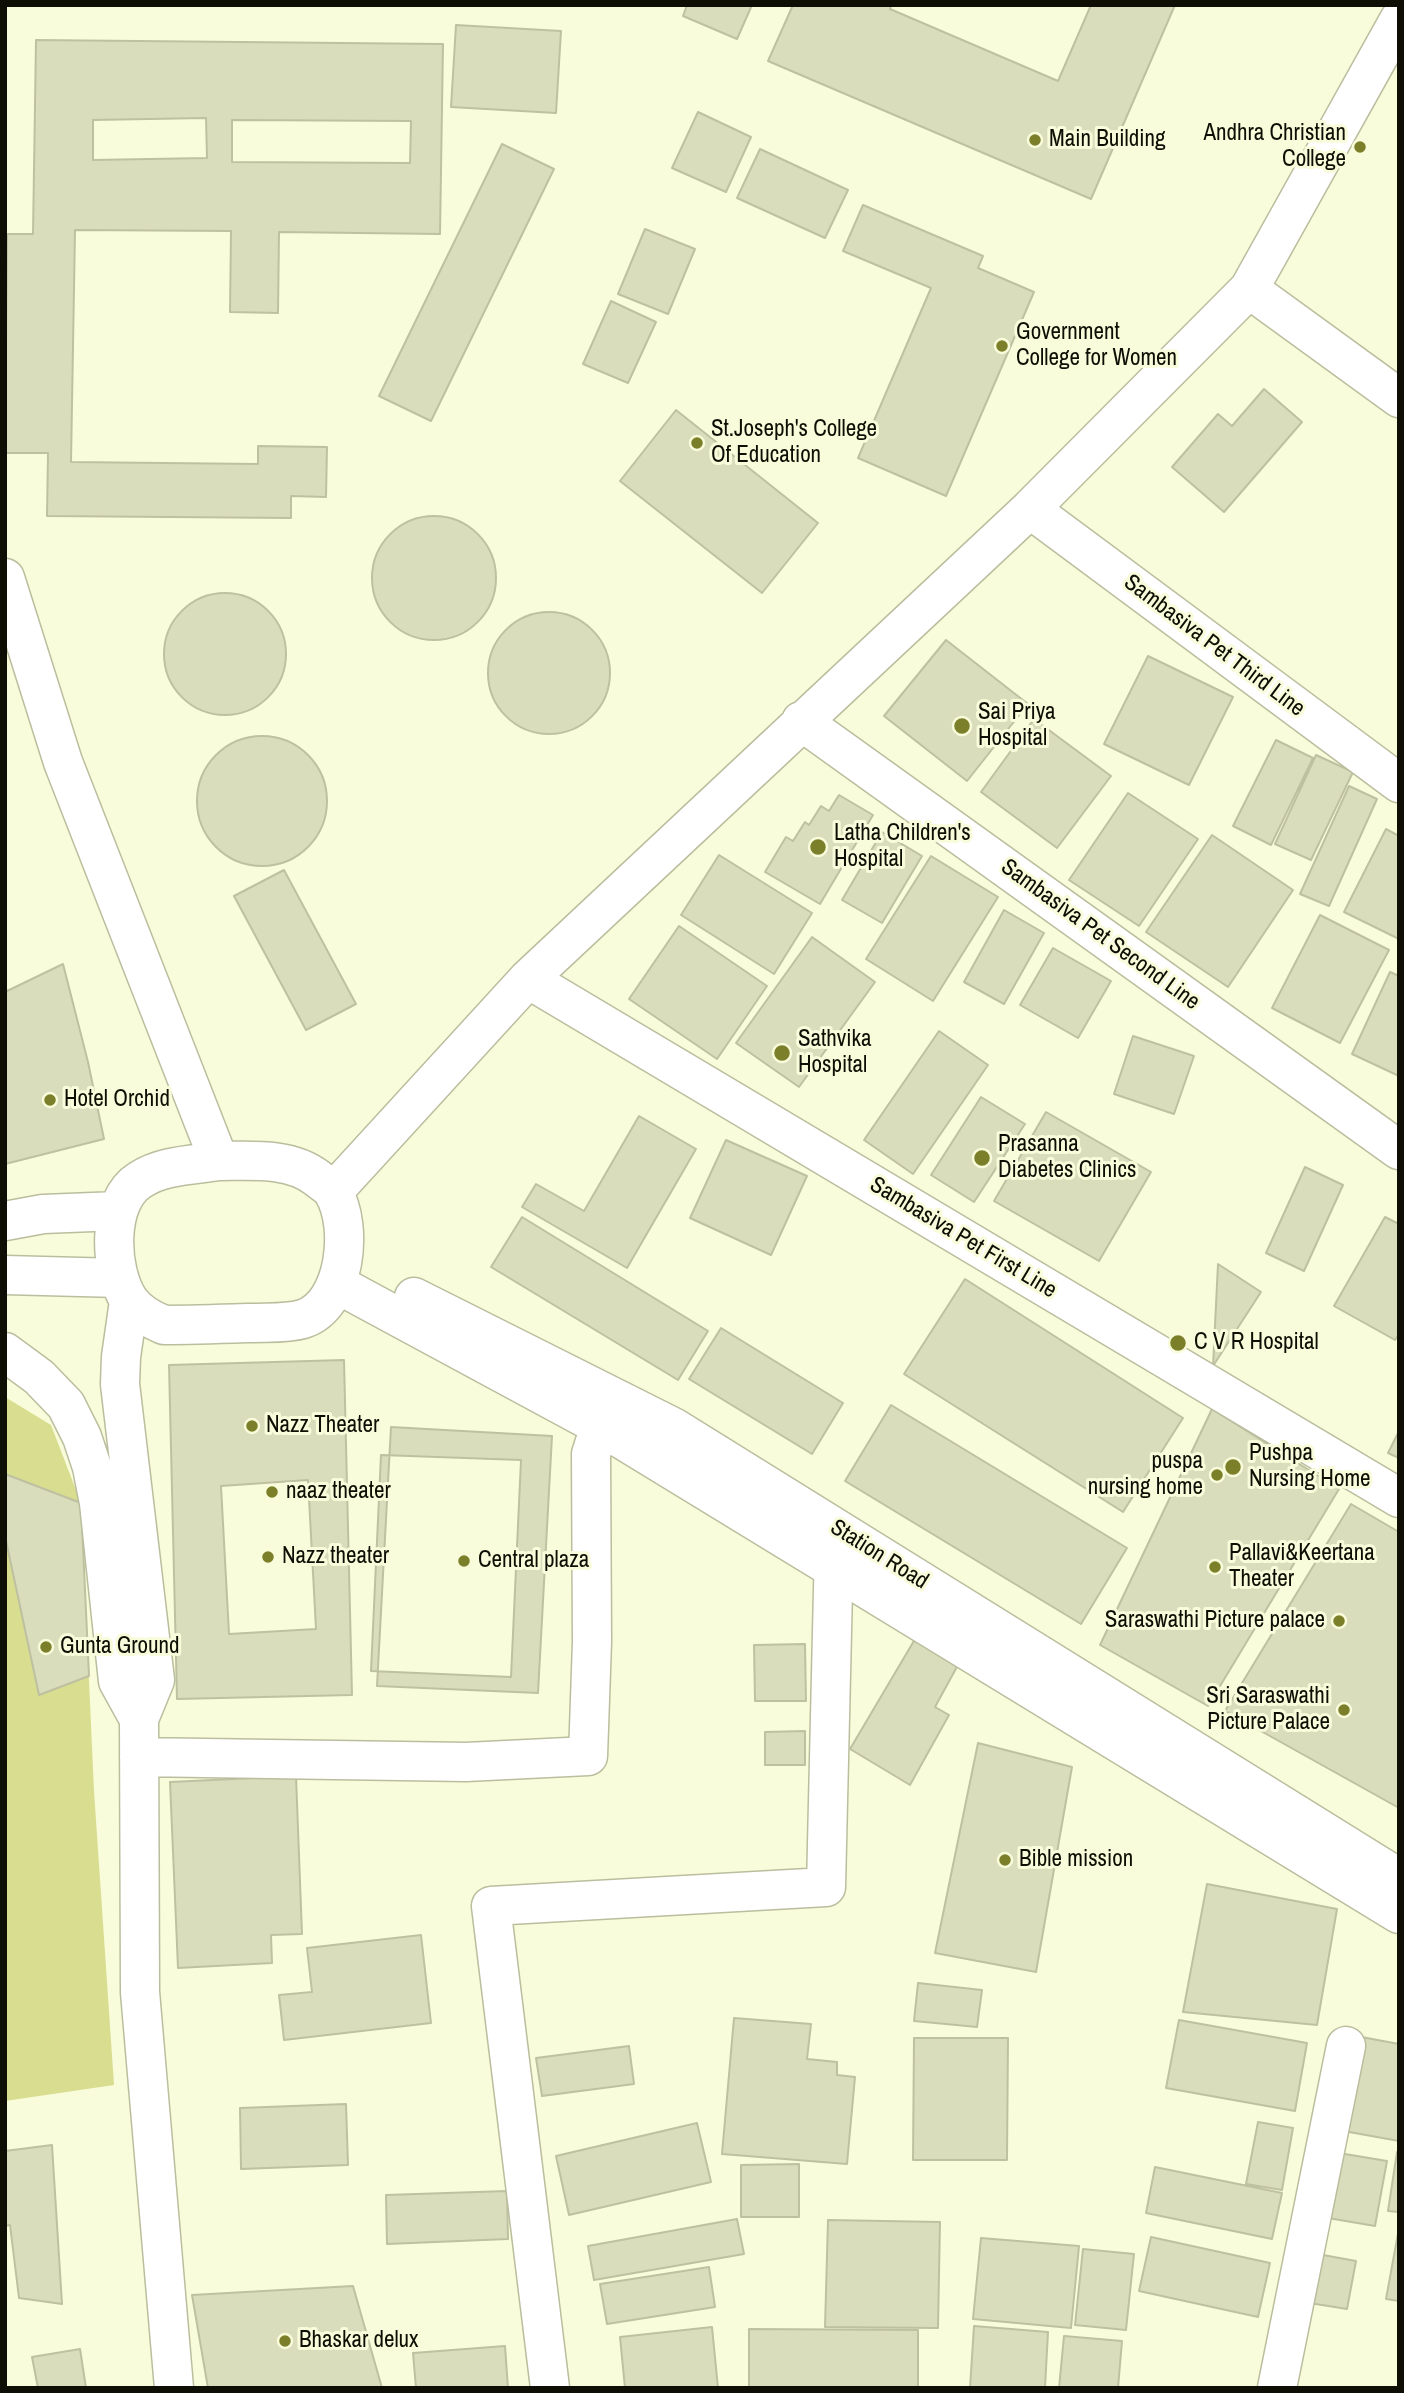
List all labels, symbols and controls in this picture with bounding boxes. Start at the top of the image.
place label: Andhra Christian College [1203,120,1346,174]
place label: Main Building [1049,126,1165,154]
marker: Main Building [1027,132,1043,148]
marker: Andhra Christian College [1352,139,1368,155]
place label: Government College for Women [1016,319,1177,373]
marker: Government College for Women [994,338,1010,354]
place label: St.Joseph's College Of Education [711,416,877,470]
marker: St.Joseph's College Of Education [689,435,705,451]
street label: Sambasiva Pet Third Line [1118,569,1310,723]
place label: Sai Priya Hospital [978,699,1056,753]
marker: Sai Priya Hospital [952,716,972,736]
place label: Latha Children's Hospital [834,820,971,874]
marker: Latha Children's Hospital [808,837,828,857]
street label: Sambasiva Pet Second Line [995,854,1205,1016]
place label: Sathvika Hospital [798,1026,871,1080]
marker: Sathvika Hospital [772,1043,792,1063]
place label: Hotel Orchid [64,1086,170,1114]
marker: Hotel Orchid [42,1092,58,1108]
place label: Prasanna Diabetes Clinics [998,1131,1136,1185]
marker: Prasanna Diabetes Clinics [972,1148,992,1168]
street label: Sambasiva Pet First Line [865,1171,1061,1305]
place label: C V R Hospital [1194,1329,1319,1357]
marker: C V R Hospital [1168,1333,1188,1353]
place label: Nazz Theater [266,1412,379,1440]
marker: Nazz Theater [244,1418,260,1434]
place label: Pushpa Nursing Home [1249,1440,1371,1494]
place label: puspa nursing home [1088,1448,1203,1502]
marker: Pushpa Nursing Home [1223,1457,1243,1477]
marker: puspa nursing home [1209,1467,1225,1483]
place label: naaz theater [286,1478,391,1506]
marker: naaz theater [264,1484,280,1500]
street label: Station Road [825,1514,933,1596]
place label: Pallavi&Keertana Theater [1229,1540,1375,1594]
place label: Nazz theater [282,1543,389,1571]
place label: Central plaza [478,1547,589,1575]
marker: Nazz theater [260,1549,276,1565]
marker: Central plaza [456,1553,472,1569]
marker: Pallavi&Keertana Theater [1207,1559,1223,1575]
place label: Saraswathi Picture palace [1105,1607,1325,1635]
marker: Saraswathi Picture palace [1331,1613,1347,1629]
place label: Gunta Ground [60,1633,180,1661]
marker: Gunta Ground [38,1639,54,1655]
place label: Sri Saraswathi Picture Palace [1206,1683,1330,1737]
marker: Sri Saraswathi Picture Palace [1336,1702,1352,1718]
place label: Bible mission [1019,1846,1133,1874]
marker: Bible mission [997,1852,1013,1868]
place label: Bhaskar delux [299,2327,419,2355]
marker: Bhaskar delux [277,2333,293,2349]

